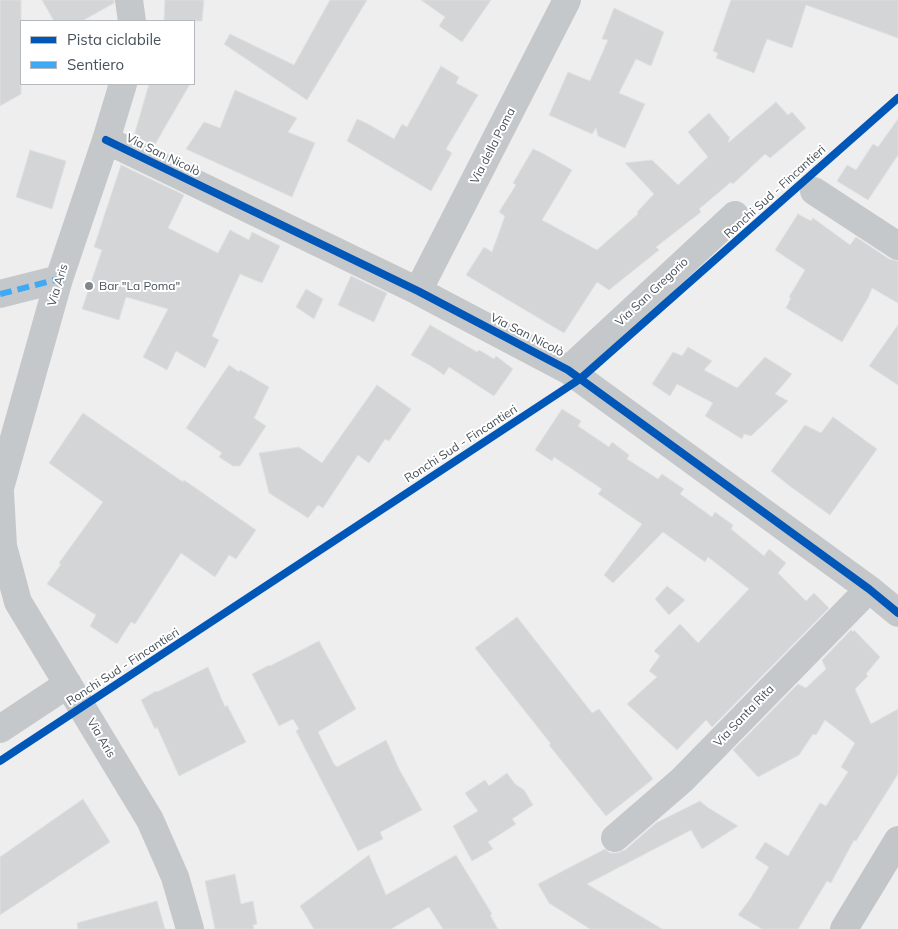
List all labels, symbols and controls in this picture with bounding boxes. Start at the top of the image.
legend [20,20,195,85]
text: Pista ciclabile [67,30,161,49]
text: Sentiero [67,55,124,74]
street label: Via della Poma [468,106,518,186]
street label: Via San Nicolò [124,131,202,179]
street label: Ronchi Sud - Fincantieri [721,143,829,241]
street label: Via San Gregorio [613,255,691,329]
street label: Via Aris [45,262,71,308]
place label: Bar "La Poma" [99,279,180,293]
marker: Bar "La Poma" [83,280,95,292]
street label: Via San Nicolò [488,310,566,360]
street label: Ronchi Sud - Fincantieri [402,402,520,486]
street label: Ronchi Sud - Fincantieri [64,625,182,709]
street label: Via Santa Rita [711,682,777,750]
street label: Via Aris [84,716,118,760]

